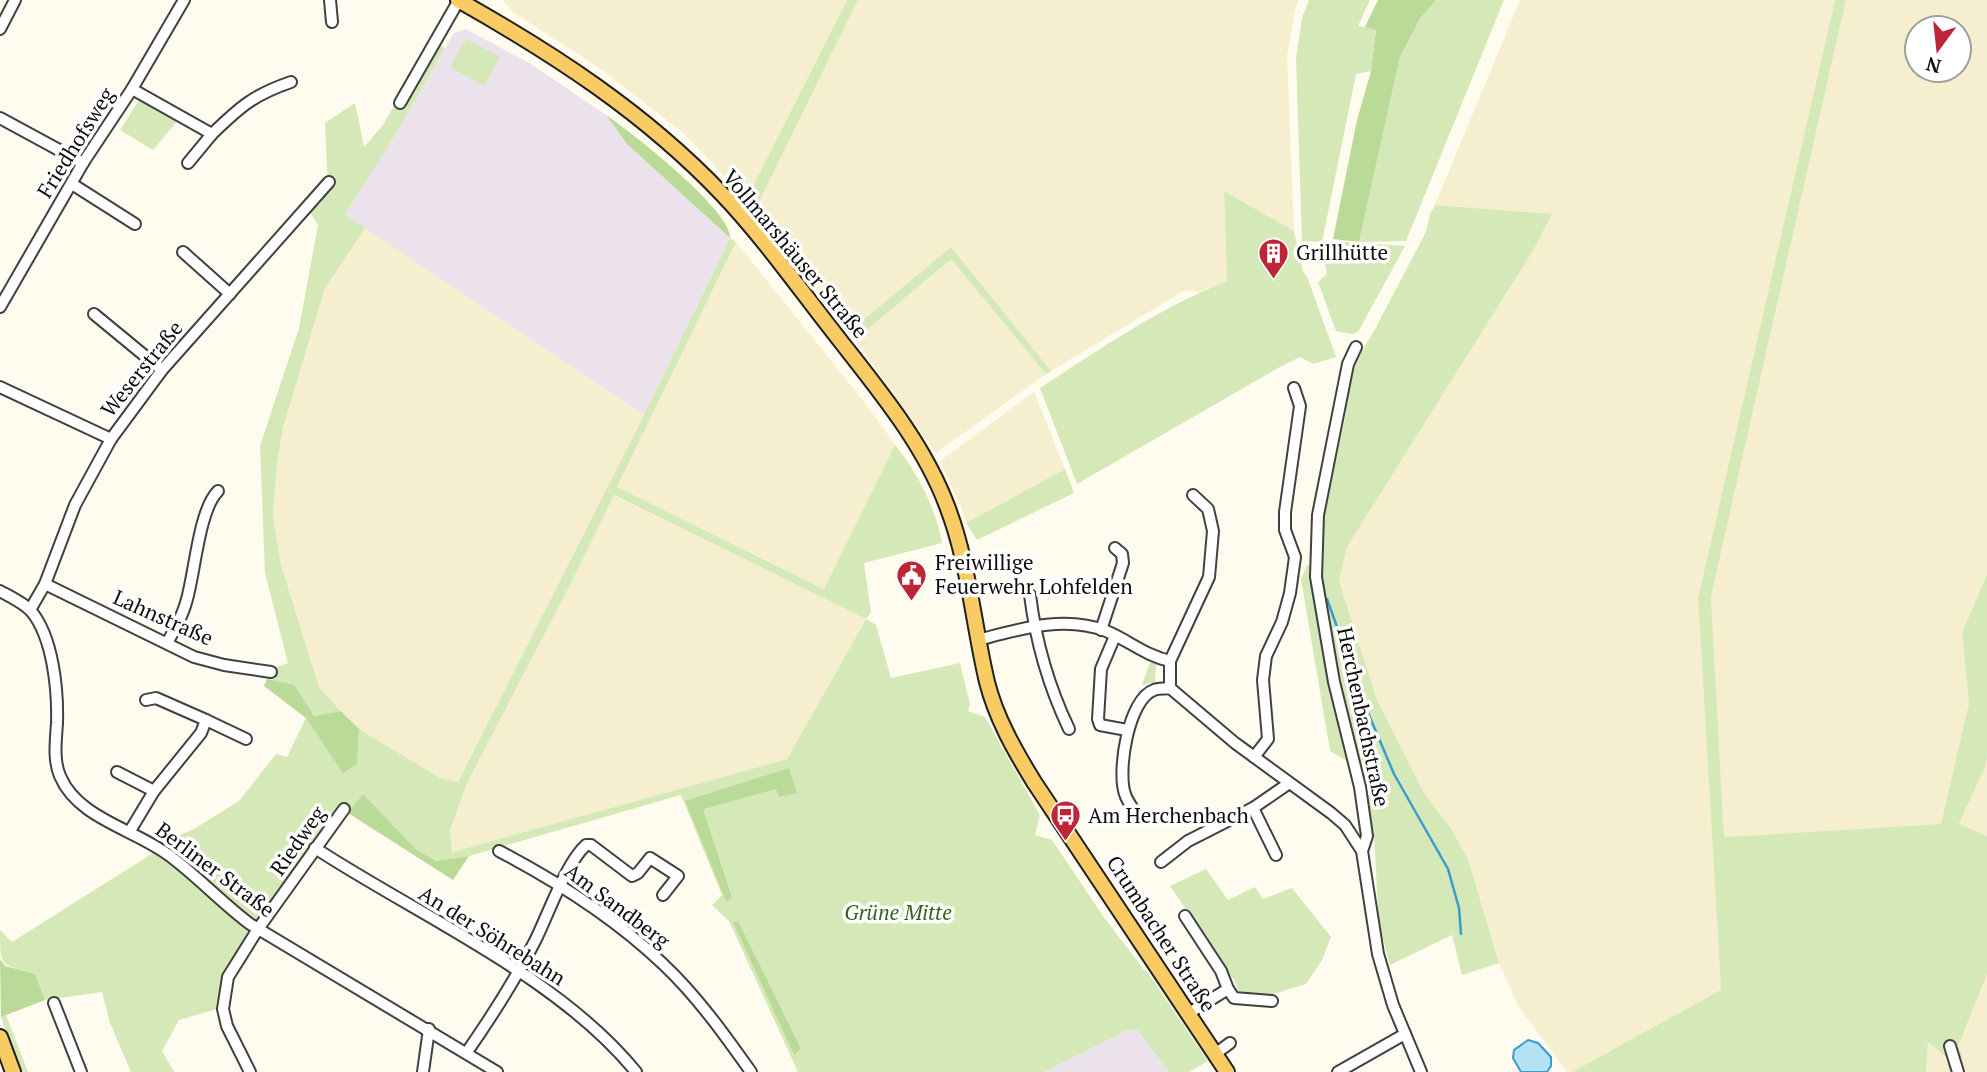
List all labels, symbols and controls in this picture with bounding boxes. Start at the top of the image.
north arrow [1903,14,1973,84]
text: N [1923,52,1944,80]
street label: Friedhofsweg [30,81,121,203]
street label: Vollmarshäuser Straße [717,163,875,344]
building icon: Grillhütte [1256,236,1290,280]
place label: Grillhütte [1296,238,1388,266]
street label: Weserstraße [94,314,189,422]
place label: Freiwillige Feuerwehr Lohfelden [935,548,1133,600]
public building icon: Freiwillige Feuerwehr Lohfelden [895,558,929,602]
street label: Lahnstraße [109,583,218,652]
street label: Herchenbachstraße [1331,625,1397,809]
street label: Riedweg [263,799,332,881]
bus stop icon: Am Herchenbach [1048,799,1082,843]
place label: Am Herchenbach [1088,801,1249,829]
street label: Berliner Straße [150,815,281,923]
street label: Crumbacher Straße [1101,850,1223,1017]
street label: Am Sandberg [559,857,677,954]
street label: An der Söhrebahn [414,879,572,992]
park label: Grüne Mitte [844,898,952,926]

